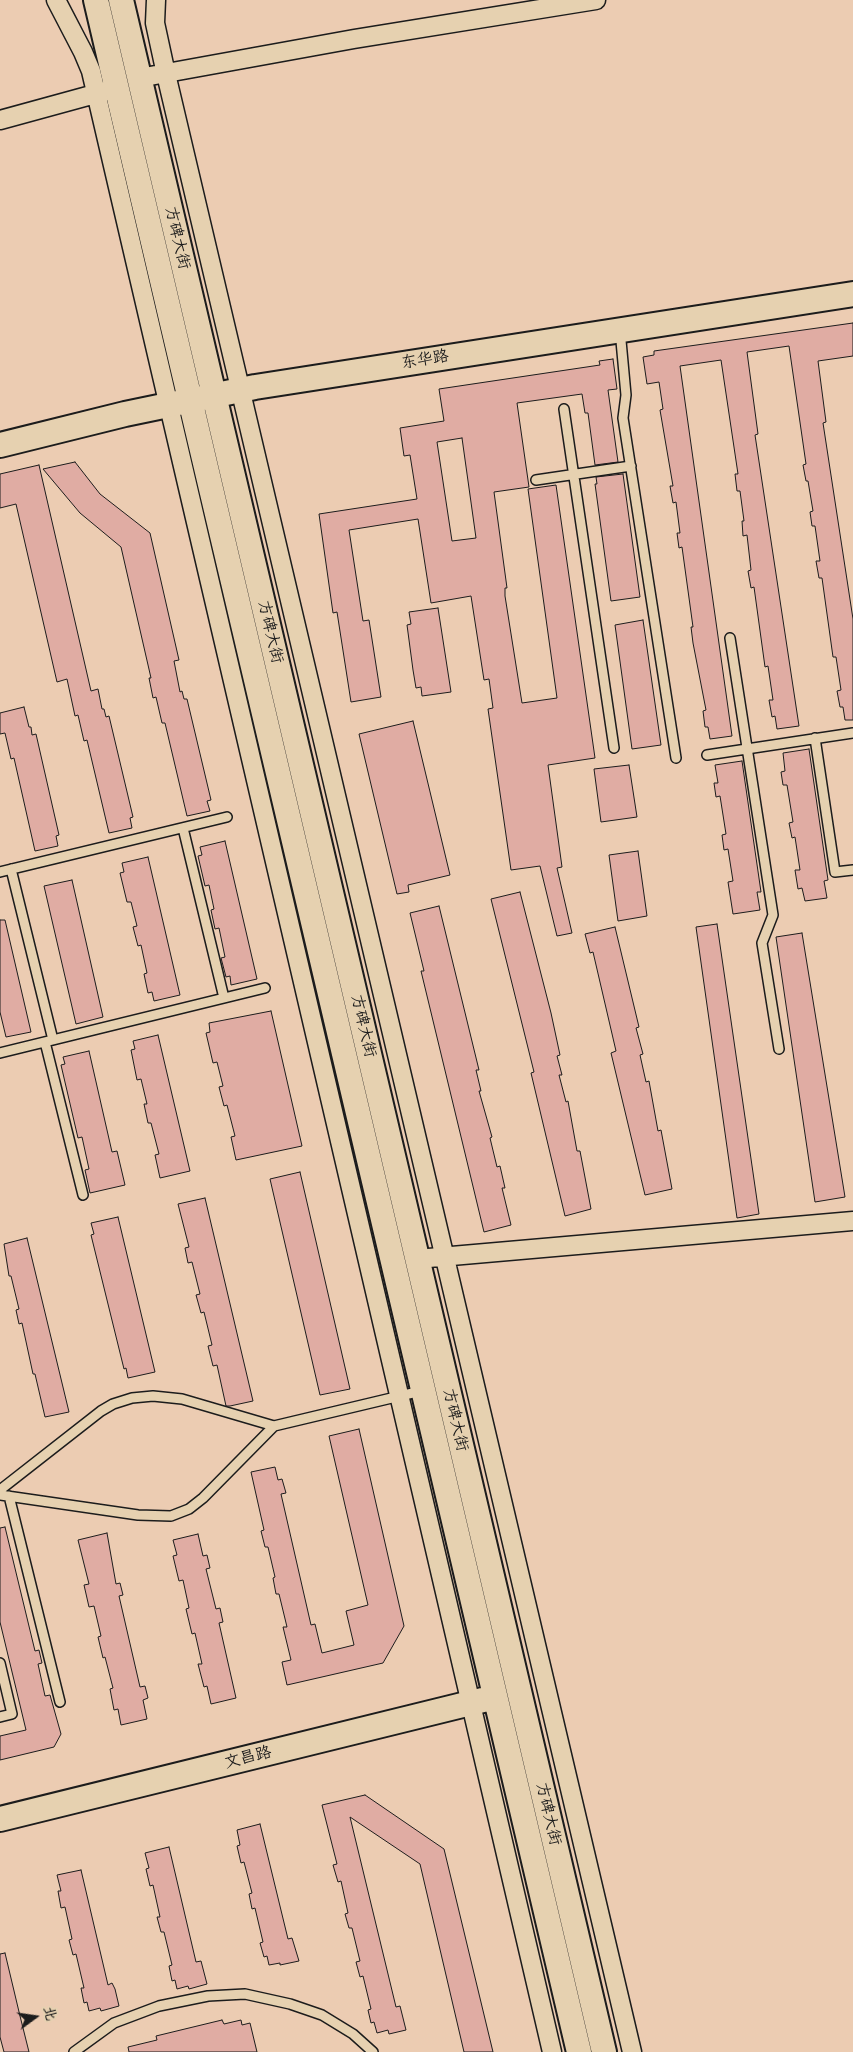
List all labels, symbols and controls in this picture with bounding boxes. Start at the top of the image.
street label: 方碑大街 [160,205,194,271]
street label: 东华路 [400,347,450,373]
street label: 方碑大街 [253,599,287,665]
street label: 方碑大街 [346,993,380,1059]
street label: 方碑大街 [438,1387,472,1453]
street label: 文昌路 [222,1743,274,1773]
street label: 方碑大街 [531,1781,565,1847]
north arrow [10,1992,60,2042]
text: 北 [36,2003,64,2023]

